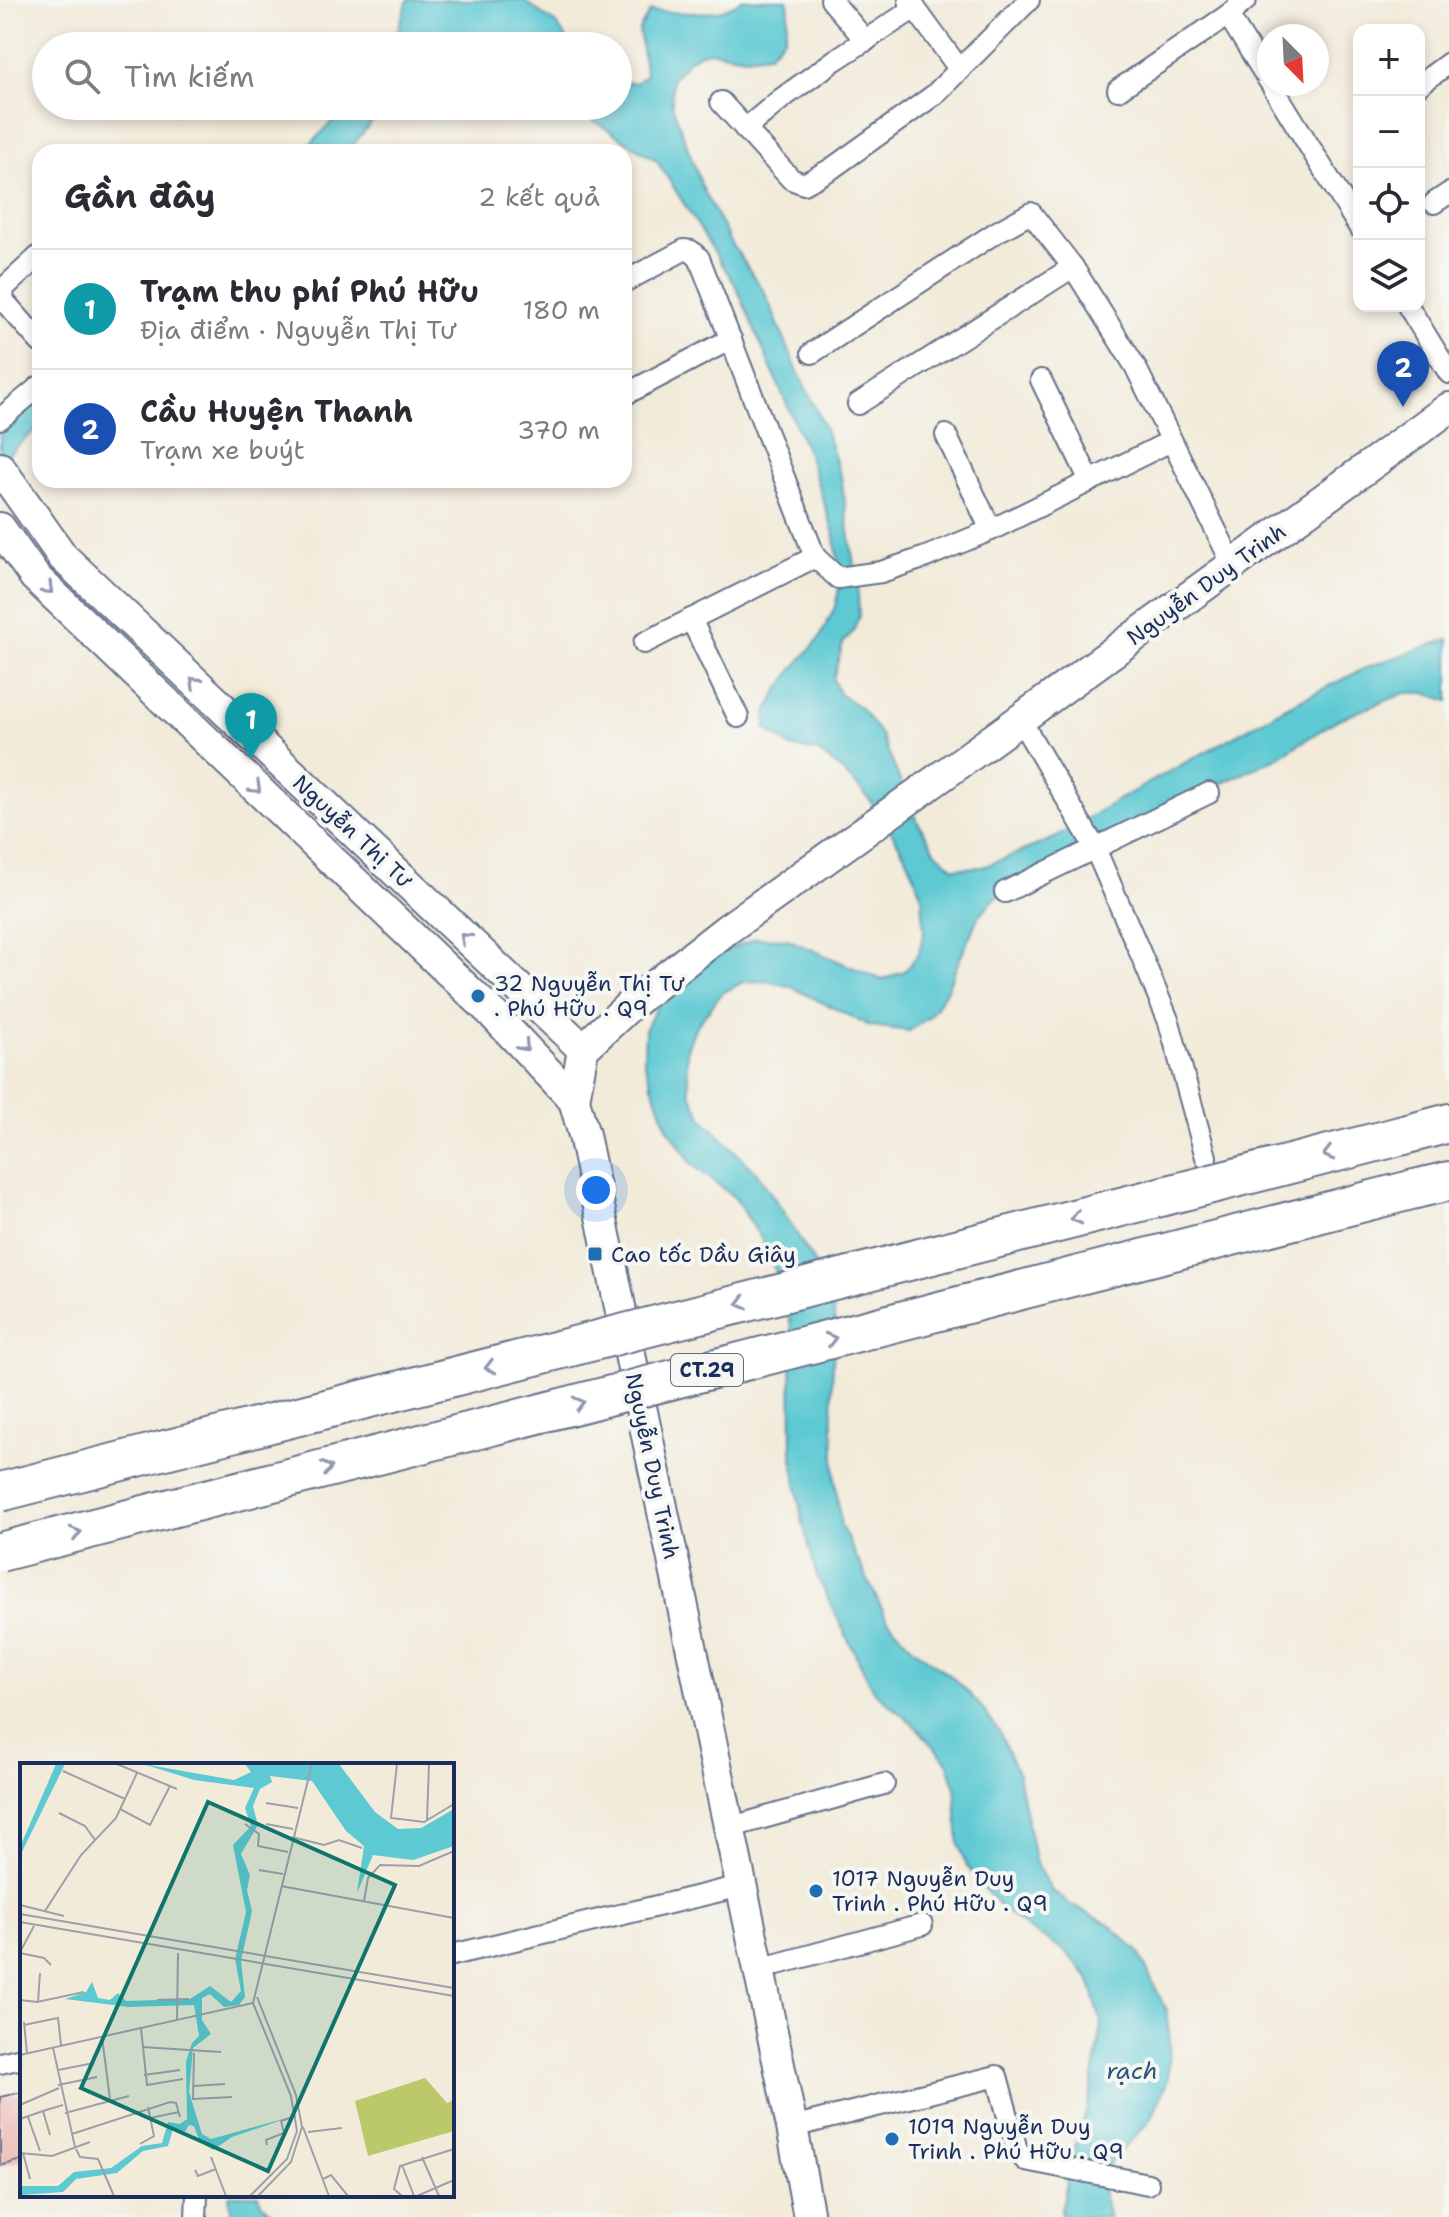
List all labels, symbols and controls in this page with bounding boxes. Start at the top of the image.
north arrow [1257,24,1329,96]
map controls [1353,24,1425,312]
button: + [1353,24,1425,96]
search box [32,32,632,120]
icon: search [60,54,104,98]
text: Tìm kiếm [124,56,255,97]
button: − [1353,96,1425,168]
button: locate [1353,168,1425,240]
text: Gần đây [64,173,216,219]
text: 2 kết quả [478,179,600,214]
button: layers [1353,240,1425,312]
text: Trạm thu phí Phú Hữu [140,271,479,312]
text: 1 [84,292,96,327]
text: 180 m [522,292,600,327]
text: Địa điểm · Nguyễn Thị Tư [140,312,457,347]
pin: 2 [1377,341,1429,407]
text: Cầu Huyện Thanh [140,391,413,432]
text: 2 [81,412,99,447]
text: 370 m [517,412,600,447]
text: Trạm xe buýt [140,432,305,467]
street label: Nguyễn Duy Trinh [1121,517,1292,652]
one-way arrow [39,580,53,595]
one-way arrow [190,677,205,691]
pin: 1 [225,693,277,759]
street label: Nguyễn Thị Tư [287,768,419,895]
one-way arrow [247,779,261,793]
one-way arrow [460,933,475,947]
place label: 32 Nguyễn Thị Tư . Phú Hữu . Q9 [494,969,685,1023]
marker: 32 Nguyễn Thị Tư . Phú Hữu . Q9 [469,987,487,1005]
one-way arrow [514,1037,529,1051]
one-way arrow [1321,1145,1335,1162]
your location [576,1170,616,1210]
one-way arrow [1069,1209,1083,1226]
place label: Cao tốc Dầu Giây [611,1240,796,1269]
marker: Cao tốc Dầu Giây [586,1245,604,1263]
one-way arrow [736,1293,750,1310]
one-way arrow [824,1331,837,1348]
road number: CT.29 [671,1354,743,1386]
one-way arrow [484,1357,498,1374]
street label: Nguyễn Duy Trinh [619,1370,686,1562]
one-way arrow [572,1396,586,1413]
one-way arrow [320,1460,334,1477]
one-way arrow [68,1525,82,1542]
inset map [20,1763,454,2197]
place label: 1017 Nguyễn Duy Trinh . Phú Hữu . Q9 [832,1864,1048,1918]
marker: 1017 Nguyễn Duy Trinh . Phú Hữu . Q9 [807,1882,825,1900]
water label: rạch [1106,2055,1158,2087]
place label: 1019 Nguyễn Duy Trinh . Phú Hữu . Q9 [908,2112,1124,2166]
marker: 1019 Nguyễn Duy Trinh . Phú Hữu . Q9 [883,2130,901,2148]

